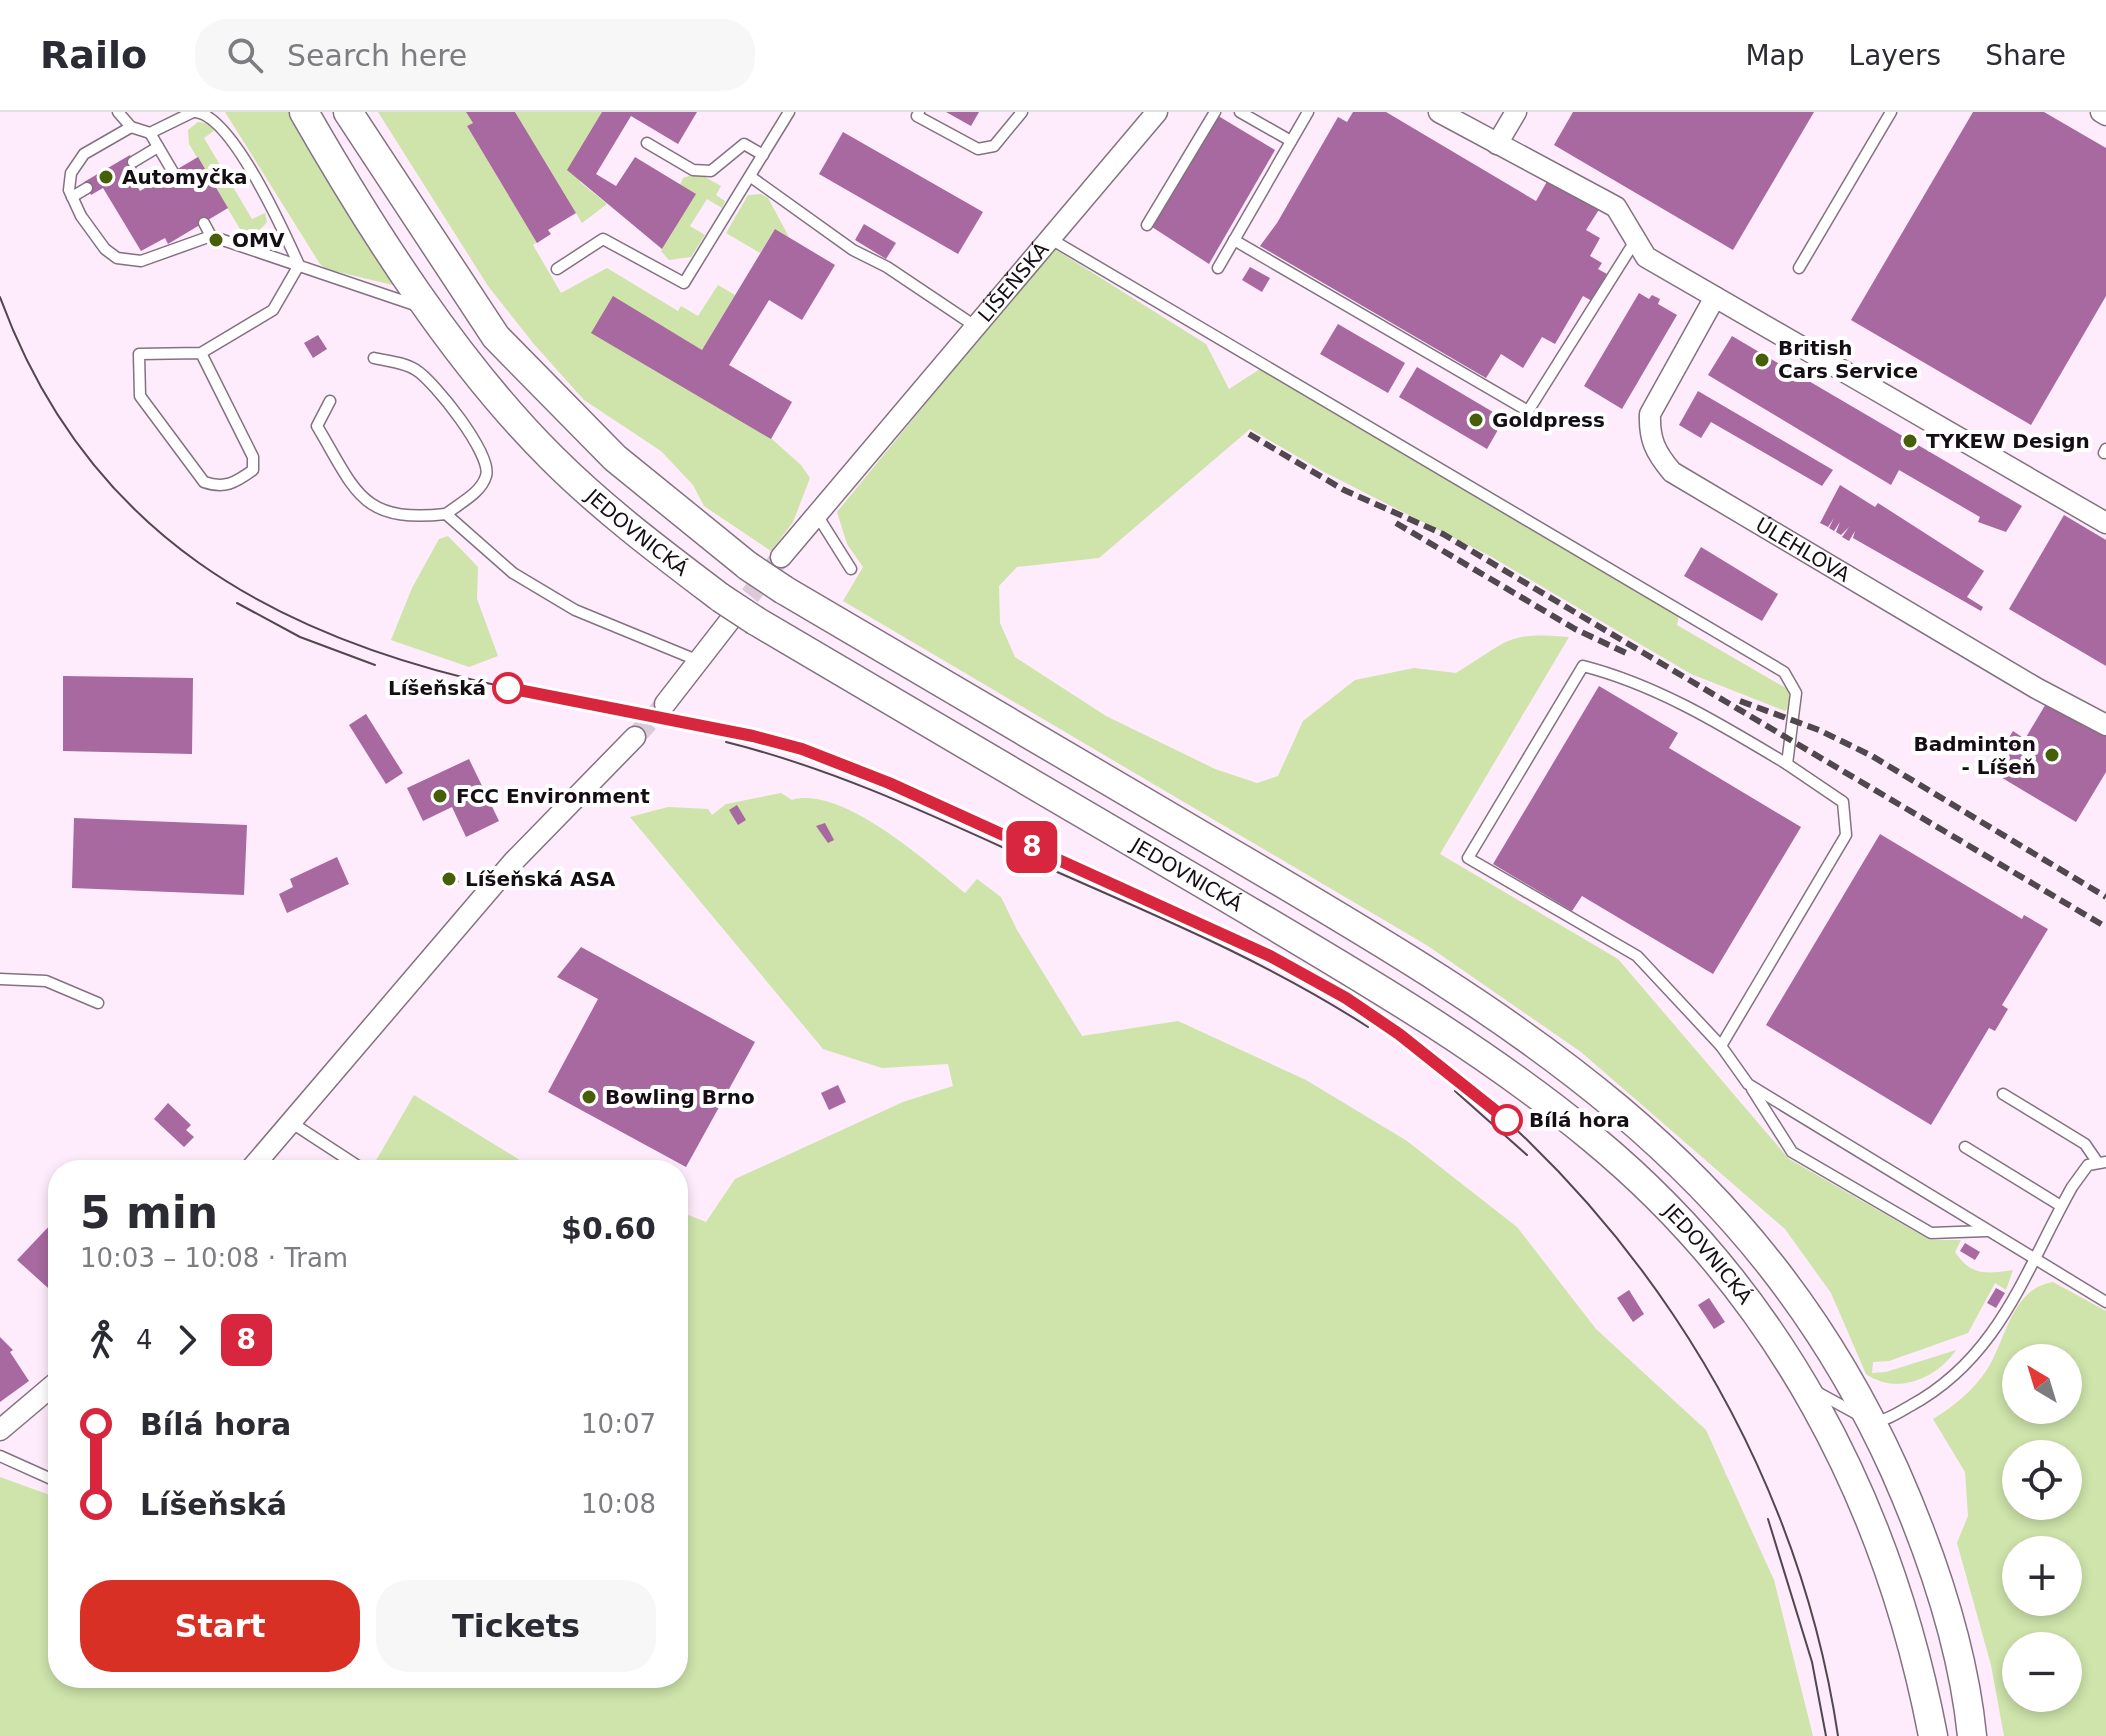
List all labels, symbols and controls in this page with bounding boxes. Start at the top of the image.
search box [195,19,755,91]
text: Railo [40,33,147,77]
icon: search [223,33,267,77]
text: Search here [287,38,467,73]
text: Map [1745,39,1805,72]
text: Layers [1849,39,1941,72]
text: Share [1985,39,2066,72]
place label: Automyčka [122,165,248,189]
marker: Automyčka [97,168,115,186]
place label: OMV [232,228,285,252]
marker: OMV [207,231,225,249]
street label: LÍŠEŇSKÁ [973,237,1054,327]
place label: British Cars Service [1778,336,1918,383]
marker: British Cars Service [1753,351,1771,369]
place label: Goldpress [1492,408,1605,432]
marker: Goldpress [1467,411,1485,429]
place label: TYKEW Design [1926,429,2090,453]
marker: TYKEW Design [1901,432,1919,450]
street label: JEDOVNICKÁ [580,483,693,581]
street label: ÚLEHLOVA [1751,512,1855,587]
marker: Líšeňská [493,673,523,703]
place label: Líšeňská [388,676,486,700]
place label: Badminton - Líšeň [1913,732,2036,779]
marker: Badminton - Líšeň [2043,746,2061,764]
place label: FCC Environment [456,784,650,808]
marker: FCC Environment [431,787,449,805]
line badge: 8 [1006,821,1058,873]
text: 8 [1022,830,1042,863]
street label: JEDOVNICKÁ [1126,832,1247,916]
place label: Líšeňská ASA [465,867,616,891]
marker: Líšeňská ASA [440,870,458,888]
place label: Bowling Brno [605,1085,755,1109]
marker: Bowling Brno [580,1088,598,1106]
marker: Bílá hora [1492,1105,1522,1135]
place label: Bílá hora [1529,1108,1630,1132]
text: 5 min [80,1187,218,1238]
street label: JEDOVNICKÁ [1657,1197,1758,1309]
text: $0.60 [561,1211,656,1246]
text: 10:03 – 10:08 · Tram [80,1243,348,1273]
icon: walk [80,1318,124,1362]
icon: forward [165,1318,209,1362]
text: 8 [237,1323,256,1356]
text: 4 [136,1325,153,1355]
north arrow [2002,1344,2082,1424]
map controls [2002,1344,2082,1712]
text: Bílá hora [140,1407,291,1442]
text: 10:07 [581,1409,656,1439]
button: locate [2002,1440,2082,1520]
text: Líšeňská [140,1487,287,1522]
text: 10:08 [581,1489,656,1519]
button: + [2002,1536,2082,1616]
button: Start [80,1580,360,1672]
button: Tickets [376,1580,656,1672]
button: − [2002,1632,2082,1712]

